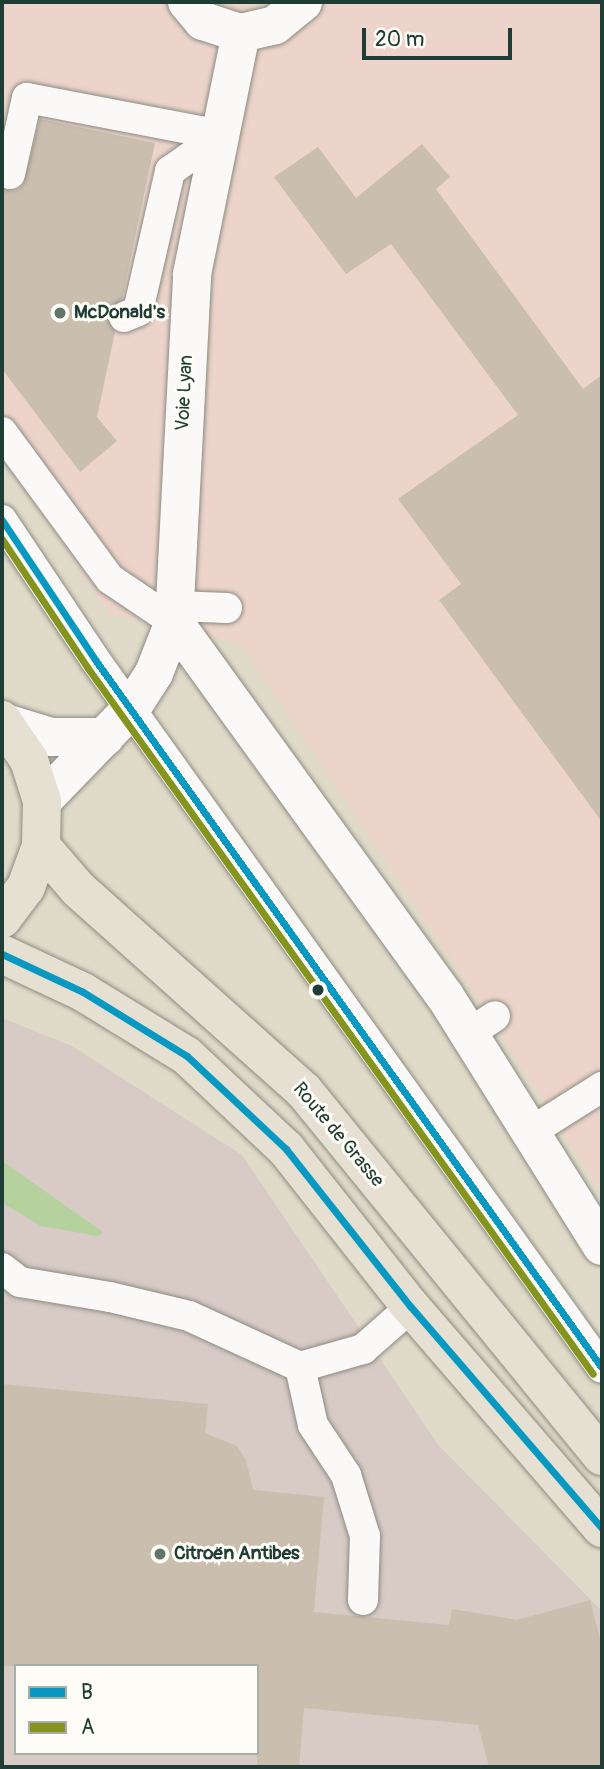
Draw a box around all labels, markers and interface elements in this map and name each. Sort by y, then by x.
scale bar [366,14,516,58]
text: 20 m [375,26,424,53]
place label: McDonald's [74,302,165,324]
marker: McDonald's [52,305,68,321]
street label: Voie Lyan [172,354,198,432]
unlabelled marker [311,983,325,997]
street label: Route de Grasse [288,1078,388,1192]
place label: Citroën Antibes [174,1543,299,1565]
marker: Citroën Antibes [152,1546,168,1562]
legend [14,1664,259,1755]
text: B [81,1679,93,1706]
text: A [81,1714,95,1741]

